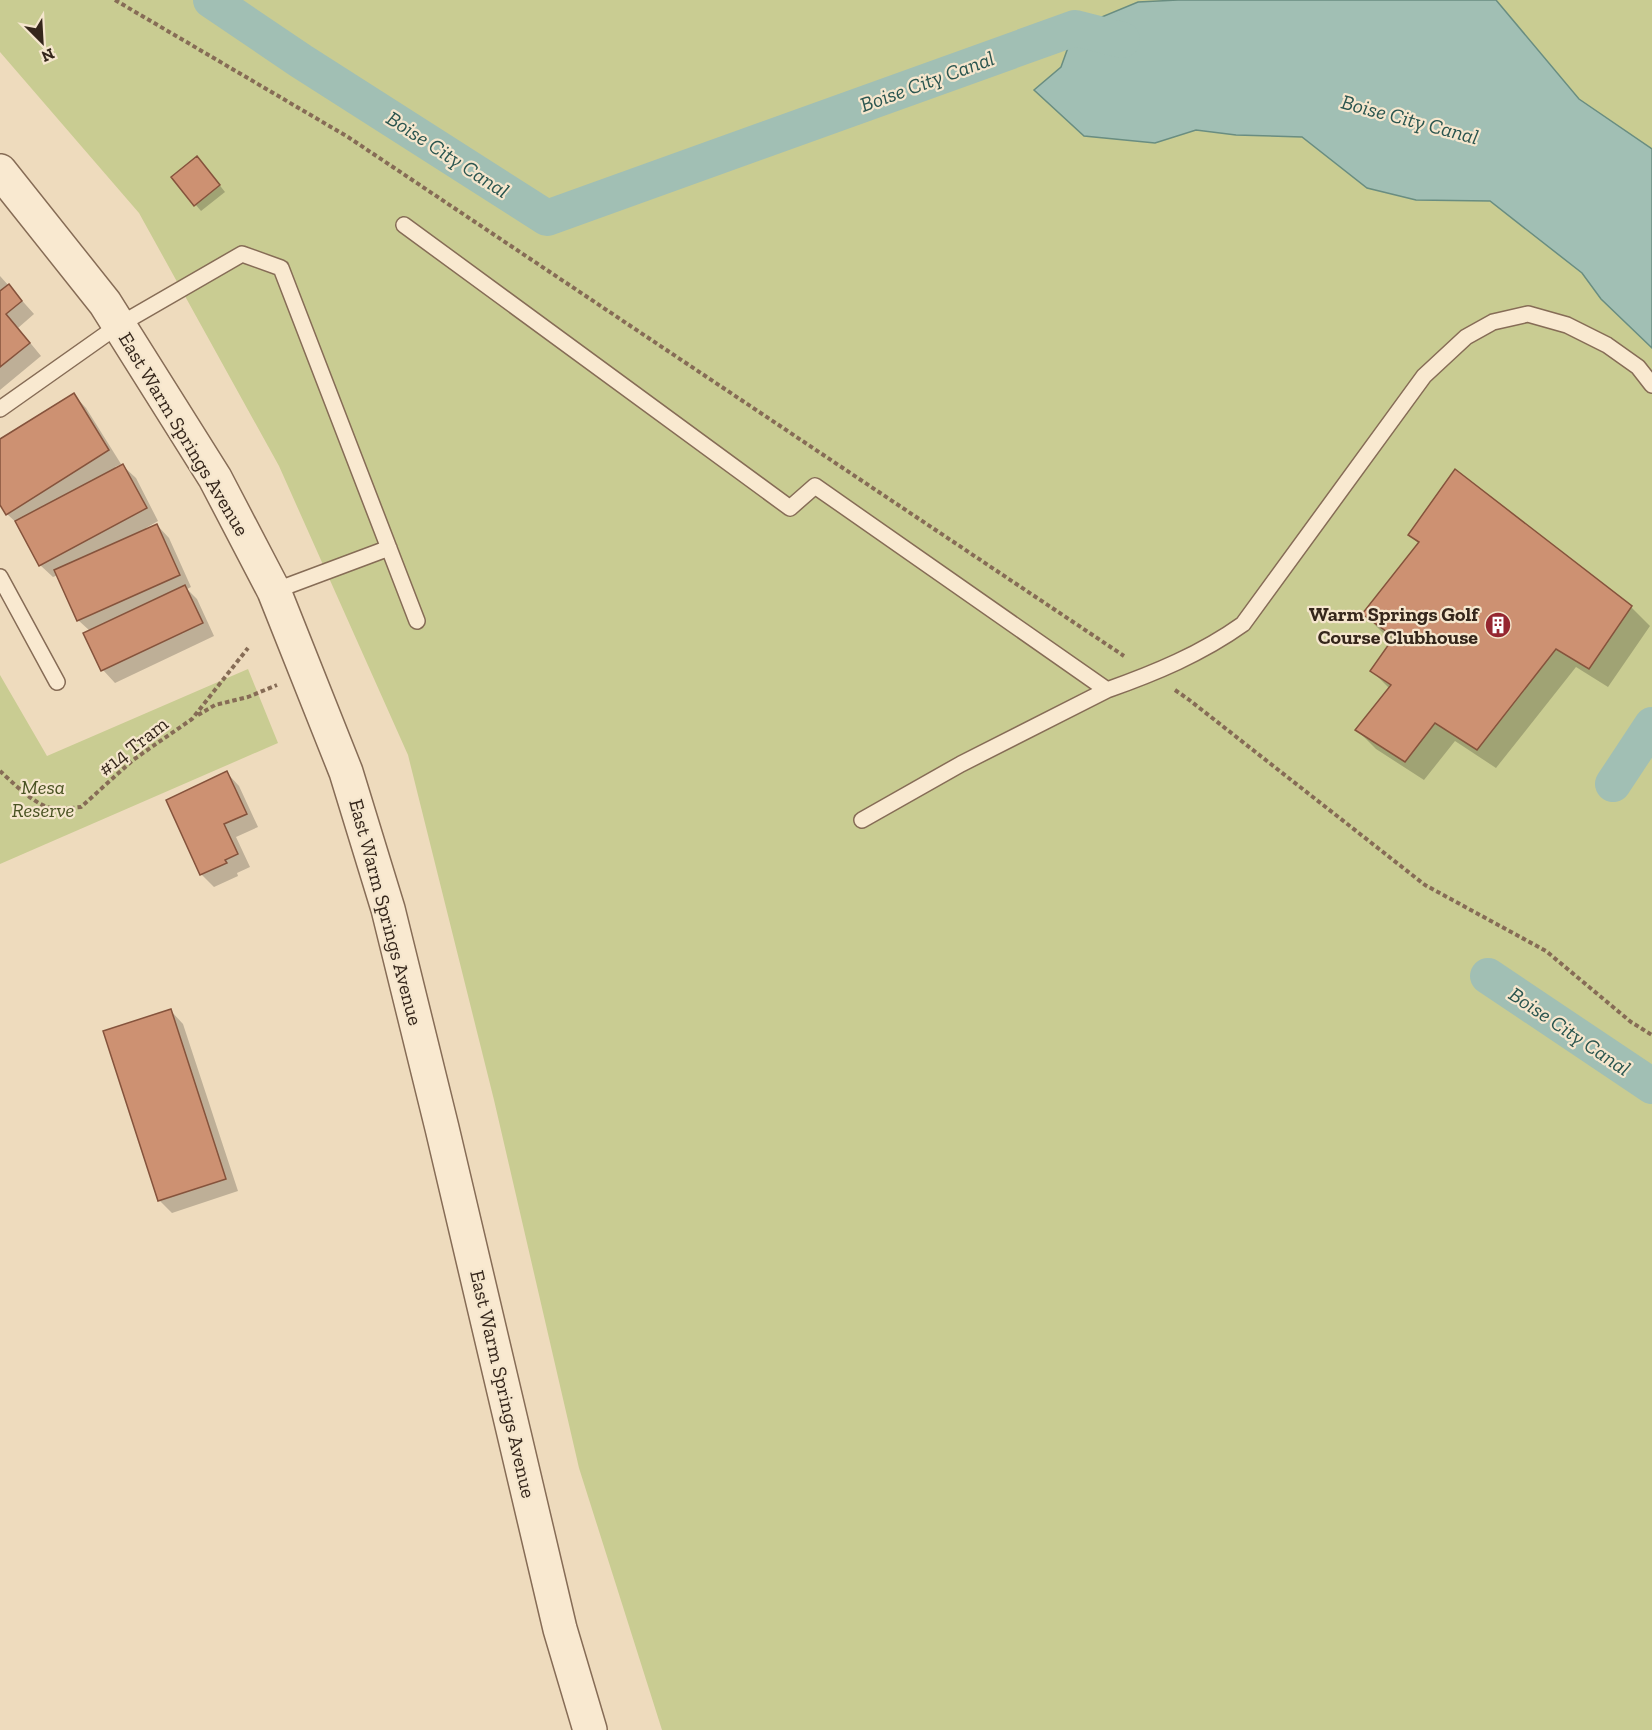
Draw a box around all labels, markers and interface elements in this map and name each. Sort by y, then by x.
north arrow [12,12,72,72]
text: N [38,44,57,66]
water label: Boise City Canal [856,45,998,117]
water label: Boise City Canal [1339,89,1481,149]
water label: Boise City Canal [382,105,514,203]
street label: East Warm Springs Avenue [114,328,254,540]
place label: Warm Springs Golf Course Clubhouse [1309,602,1480,649]
building icon: Warm Springs Golf Course Clubhouse [1483,610,1513,640]
street label: #14 Tram [93,711,173,781]
park label: Mesa Reserve [12,775,74,822]
street label: East Warm Springs Avenue [344,796,428,1028]
water label: Boise City Canal [1505,981,1635,1081]
street label: East Warm Springs Avenue [465,1268,541,1500]

